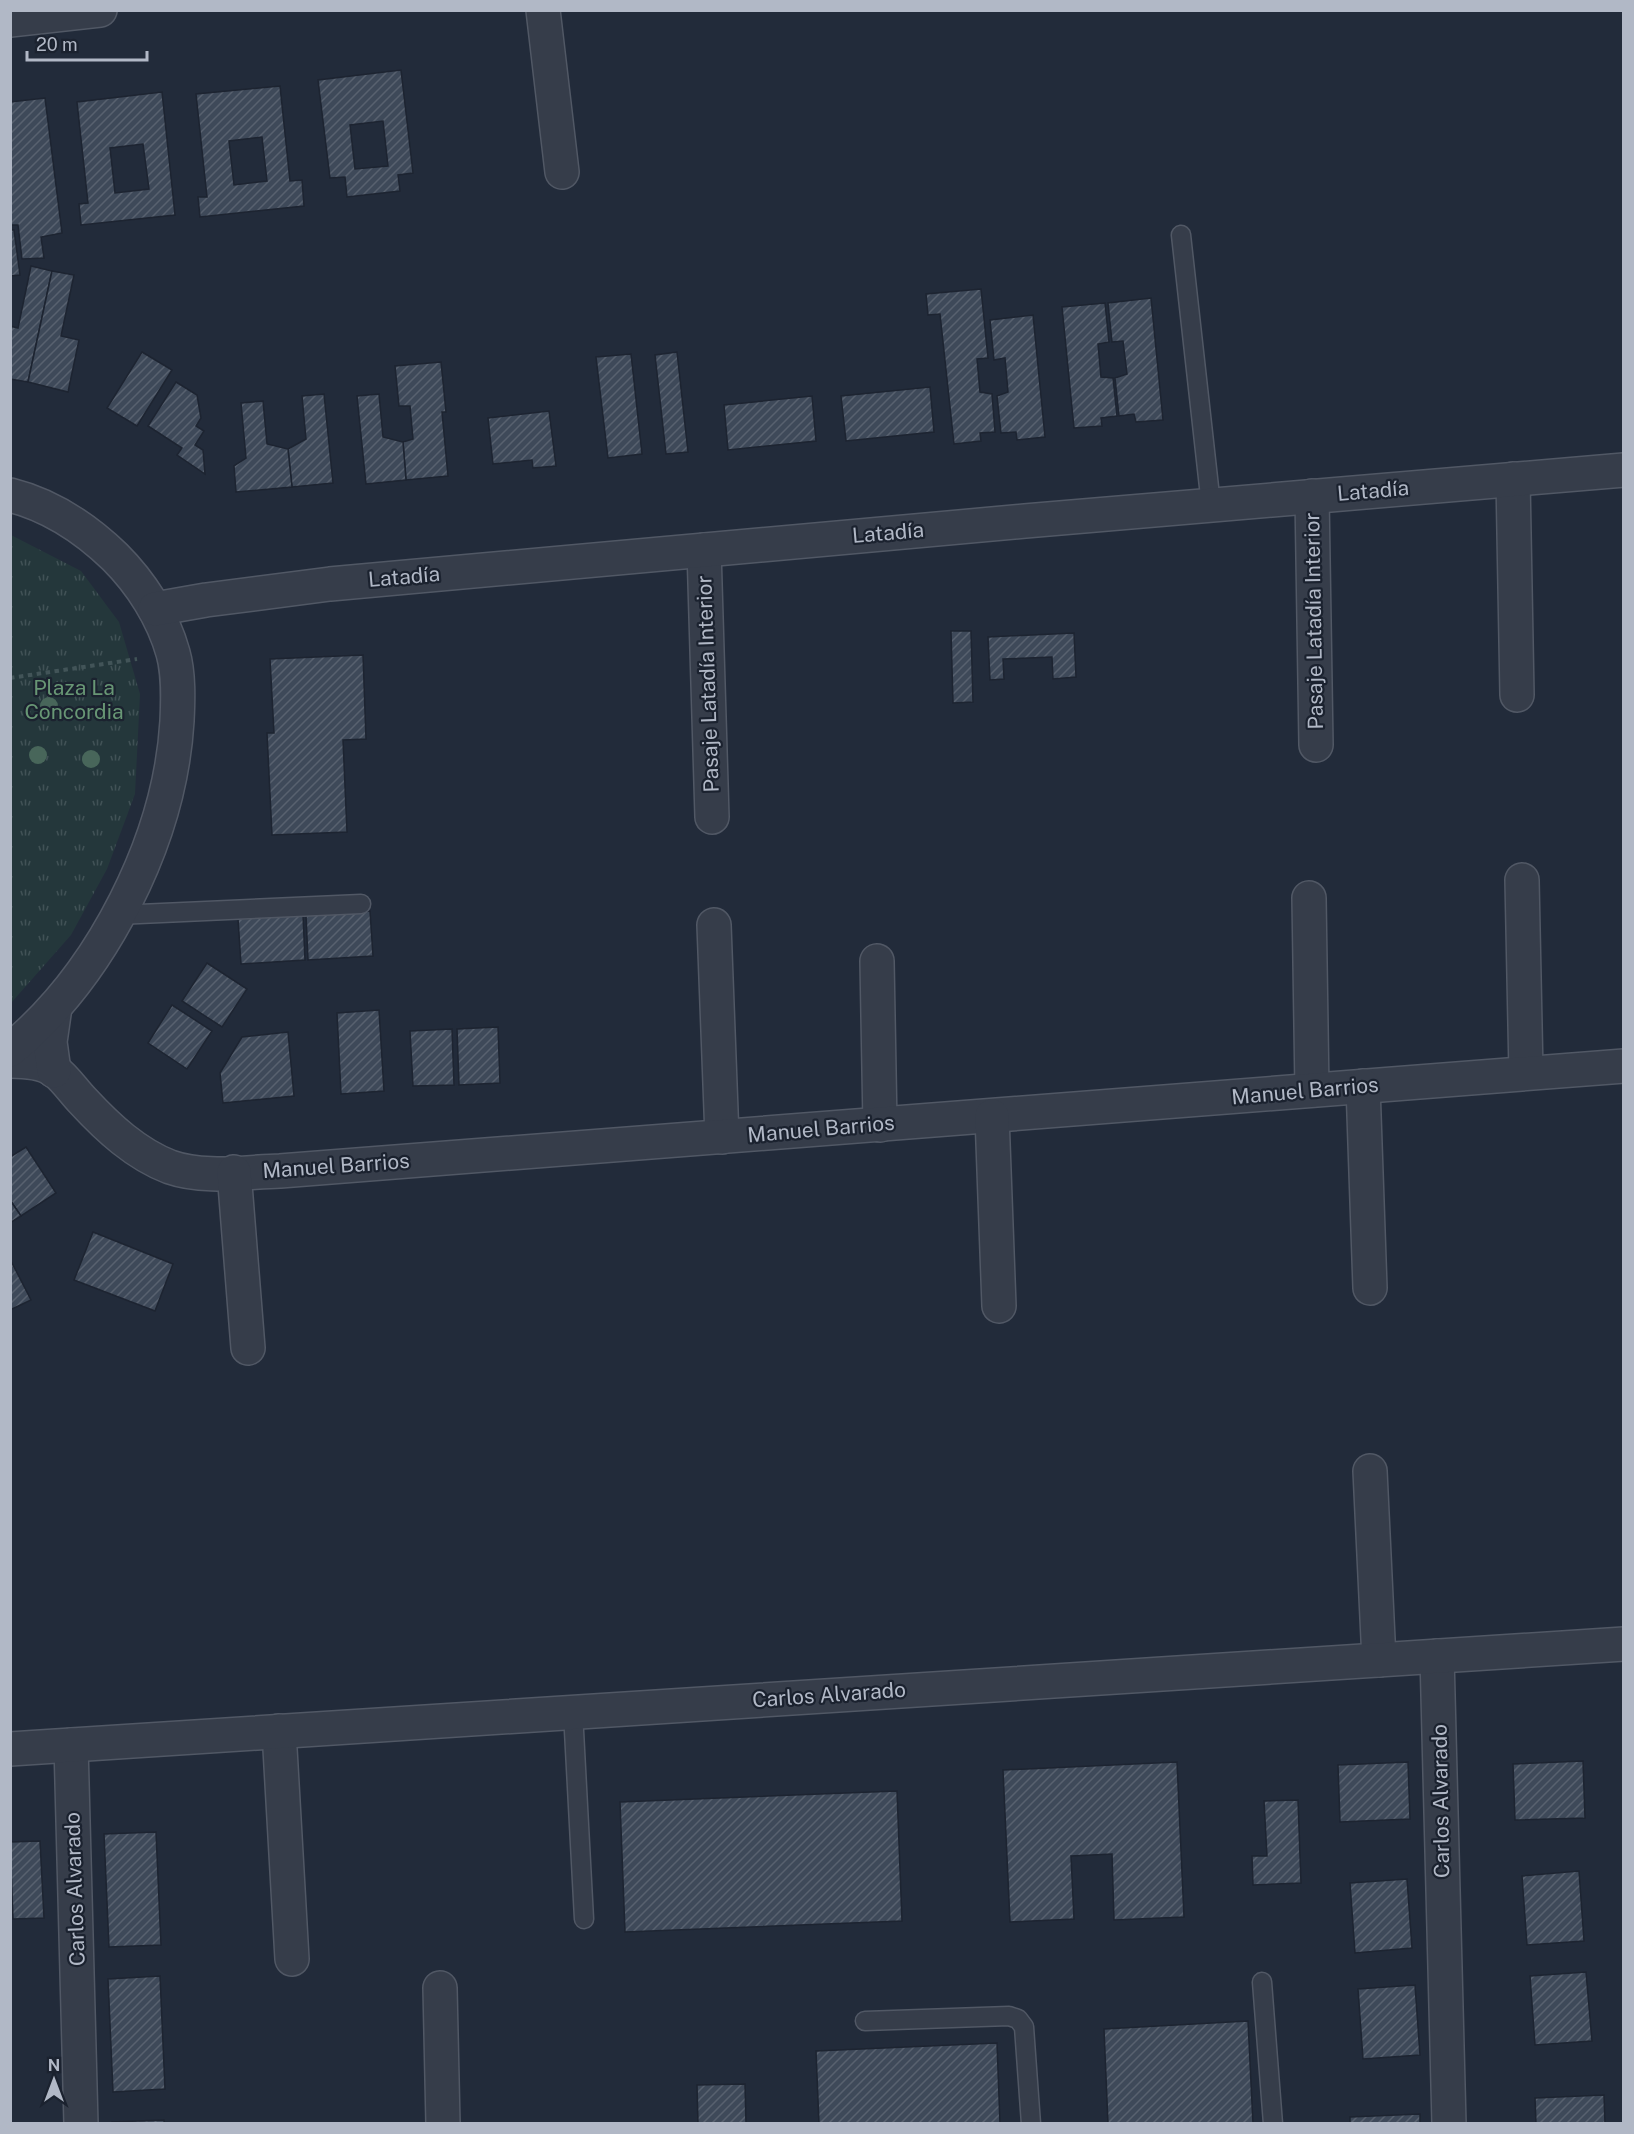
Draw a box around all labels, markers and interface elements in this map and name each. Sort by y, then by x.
scale bar [27,24,147,62]
text: 20 m [36,34,78,55]
street label: Latadía [1336,475,1410,506]
street label: Pasaje Latadía Interior [1299,512,1328,730]
street label: Latadía [851,517,925,548]
street label: Latadía [367,561,441,592]
street label: Pasaje Latadía Interior [691,575,724,793]
park label: Plaza La Concordia [24,675,124,724]
street label: Manuel Barrios [1230,1072,1380,1109]
street label: Manuel Barrios [746,1110,896,1147]
street label: Manuel Barrios [261,1148,410,1183]
street label: Carlos Alvarado [751,1677,907,1712]
street label: Carlos Alvarado [1427,1724,1454,1878]
street label: Carlos Alvarado [59,1812,90,1966]
north arrow [24,2050,84,2110]
text: N [48,2056,60,2075]

